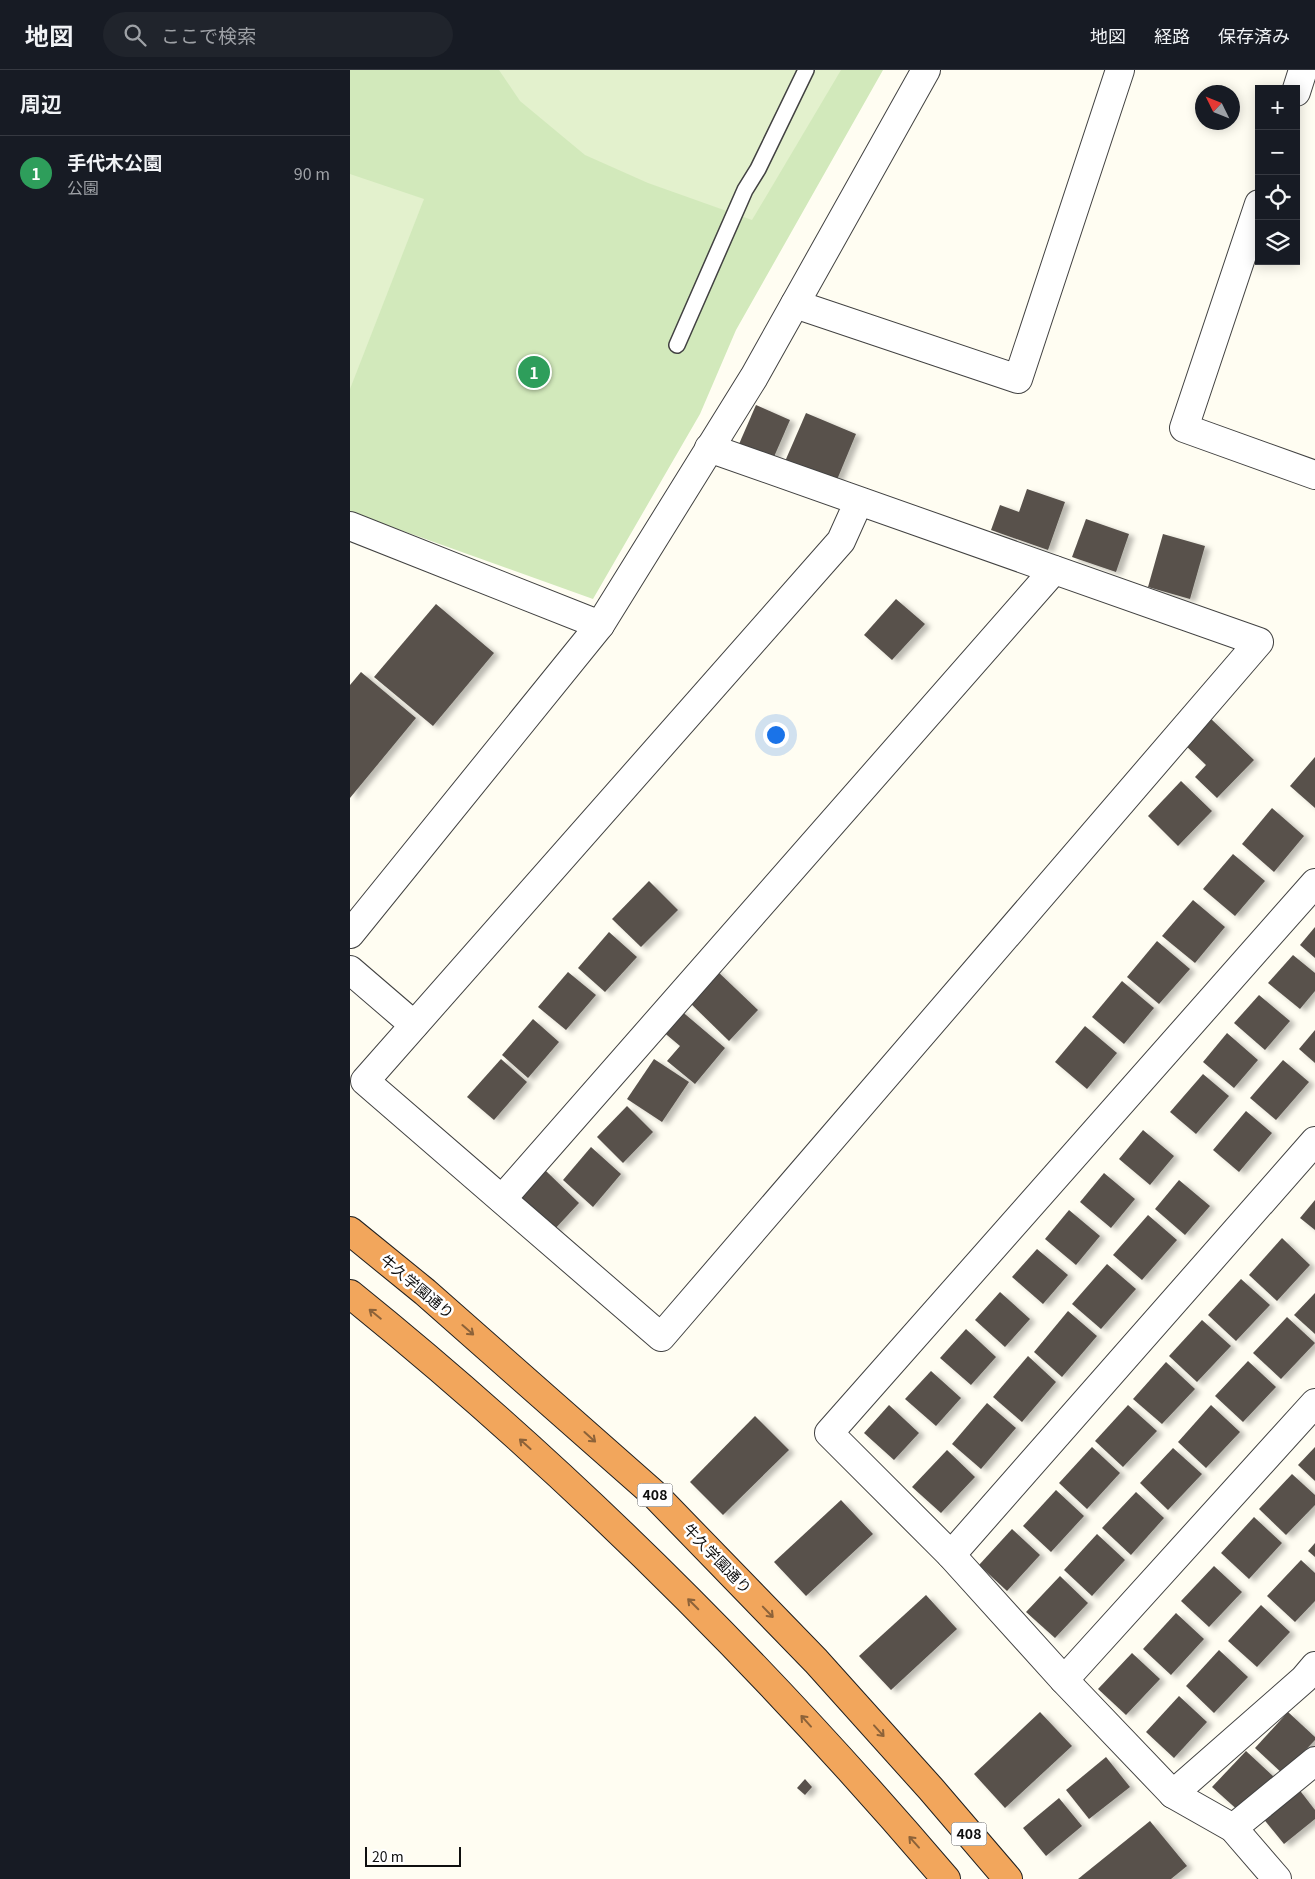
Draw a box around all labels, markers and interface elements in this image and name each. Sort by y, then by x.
search box [103,12,453,57]
text: 地図 [25,17,73,52]
icon: search [121,21,149,49]
text: ここで検索 [161,21,256,48]
text: 地図 [1090,22,1126,48]
text: 経路 [1154,22,1190,48]
text: 保存済み [1218,22,1290,48]
north arrow [1195,85,1240,130]
map controls [1255,85,1300,265]
button: + [1255,85,1300,130]
text: 周辺 [20,88,62,118]
button: − [1255,130,1300,175]
text: 手代木公園 [67,148,162,175]
text: 1 [31,161,41,185]
text: 90 m [294,161,330,185]
text: 公園 [67,175,99,199]
button: locate [1255,175,1300,220]
button: layers [1255,220,1300,265]
pin: 1 [518,353,550,391]
your location [763,722,789,748]
street label: 牛久学園通り [377,1249,459,1323]
one-way arrow [368,1308,381,1319]
one-way arrow [461,1324,474,1335]
one-way arrow [583,1432,596,1443]
one-way arrow [518,1438,531,1450]
road number: 408 [638,1484,672,1506]
street label: 牛久学園通り [679,1518,757,1598]
one-way arrow [687,1598,699,1610]
one-way arrow [762,1606,774,1619]
one-way arrow [800,1715,812,1728]
one-way arrow [873,1725,885,1738]
road number: 408 [952,1822,986,1846]
one-way arrow [908,1836,920,1849]
scale bar [365,1844,461,1867]
text: 20 m [372,1846,404,1866]

